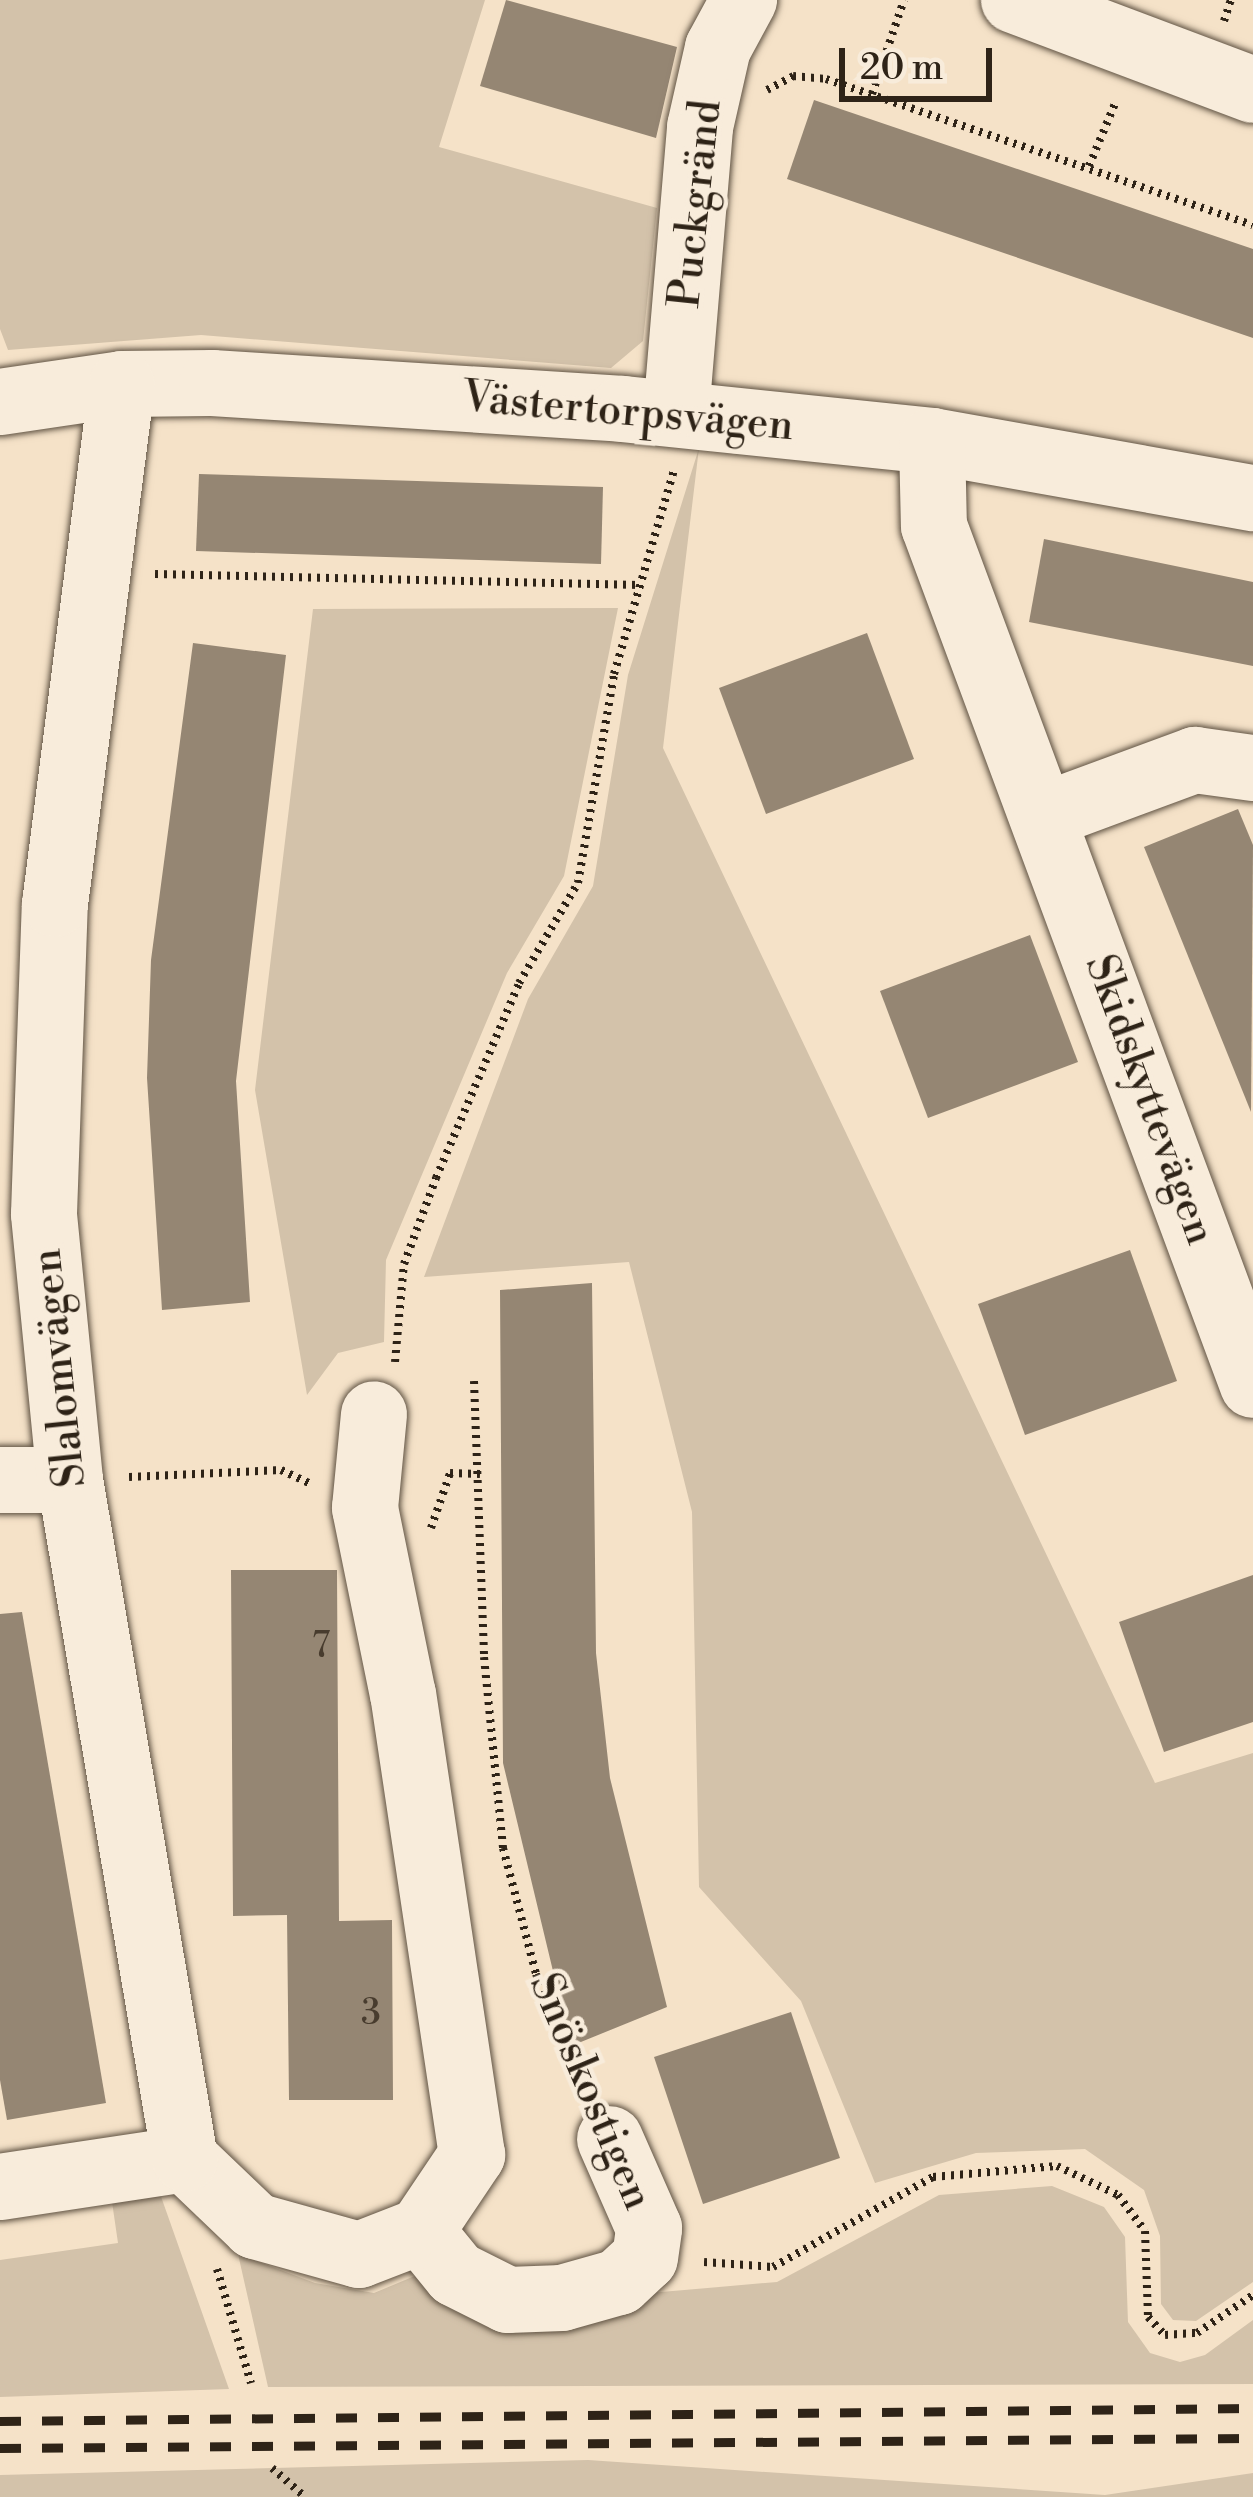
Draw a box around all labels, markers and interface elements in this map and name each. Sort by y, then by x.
scale bar [845,24,998,98]
text: 20 m [860,46,943,91]
street label: Puckgränd [661,98,733,310]
street label: Västertorpsvägen [461,373,795,453]
street label: Skidskyttevägen [1073,949,1225,1251]
street label: Slalomvägen [22,1246,98,1490]
house number: 7 [312,1625,330,1669]
street label: Snöskostigen [518,1967,662,2217]
house number: 3 [361,1992,381,2036]

